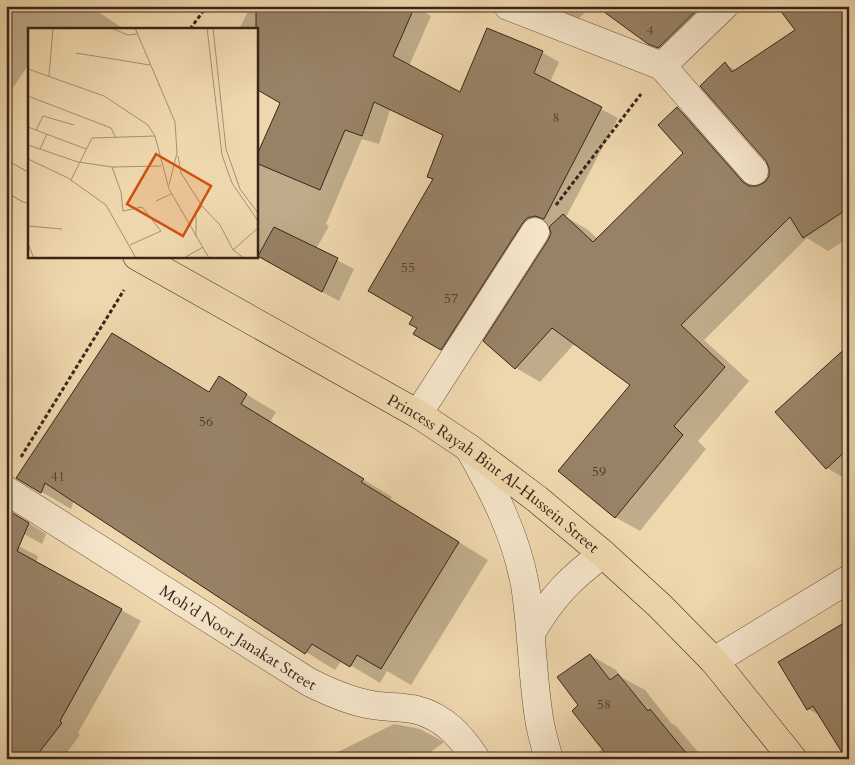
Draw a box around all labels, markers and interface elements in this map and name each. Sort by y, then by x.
house number: 4 [646,21,654,40]
inset map [28,28,258,258]
house number: 8 [552,108,560,127]
house number: 55 [401,258,415,277]
house number: 57 [444,289,458,308]
street label: Princess Rayah Bint Al-Hussein Street [383,389,604,558]
house number: 56 [199,412,213,431]
house number: 59 [592,462,606,481]
house number: 41 [51,467,65,486]
street label: Moh'd Noor Janakat Street [155,580,320,696]
house number: 58 [597,695,611,714]

